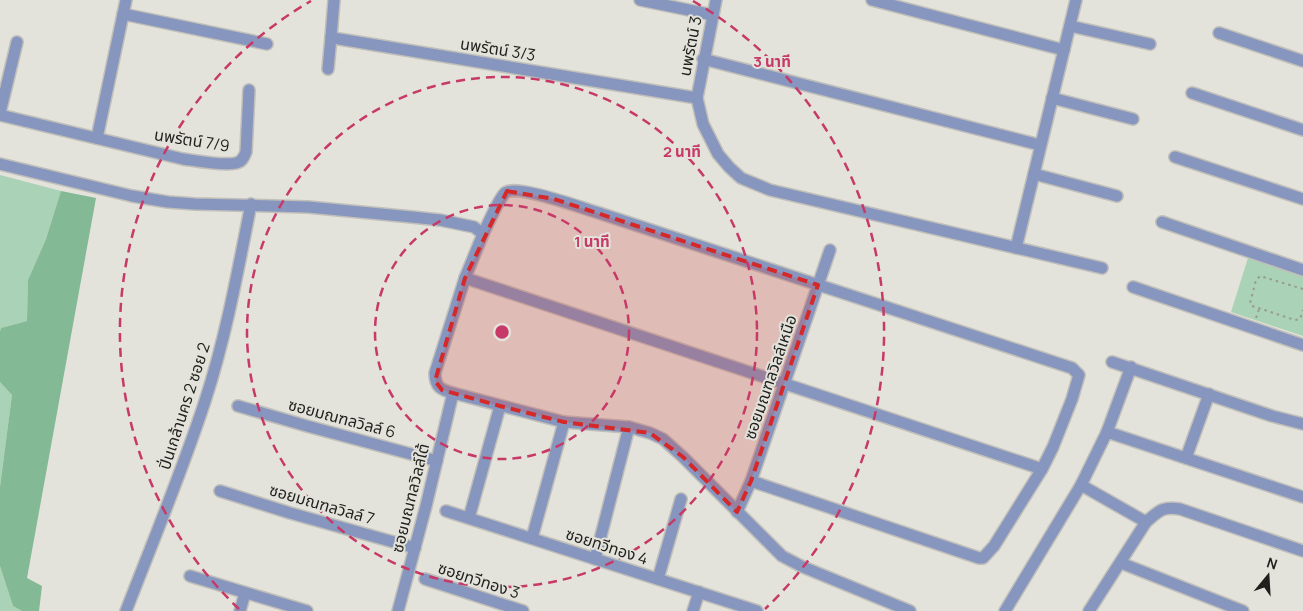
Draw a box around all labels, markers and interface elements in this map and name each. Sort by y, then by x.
street label: นพรัตน์ 3 [673,14,707,78]
street label: นพรัตน์ 3/3 [459,32,537,66]
text: 3 นาที [753,51,791,72]
street label: นพรัตน์ 7/9 [153,123,231,157]
text: 2 นาที [663,141,701,162]
text: 1 นาที [574,231,610,252]
street label: ซอยมณฑลวิลล์เหนือ [738,312,802,442]
centre of rings [493,323,511,341]
street label: ปิ่นเกล้านคร 2 ซอย 2 [153,340,215,473]
street label: ซอยมณฑลวิลล์ 6 [286,393,398,443]
street label: ซอยมณฑลวิลล์ใต้ [386,441,434,555]
street label: ซอยมณฑลวิลล์ 7 [267,478,377,530]
street label: ซอยทวีทอง 4 [563,522,651,570]
north arrow [1243,551,1293,601]
text: N [1264,553,1280,574]
street label: ซอยทวีทอง 3 [435,556,523,604]

